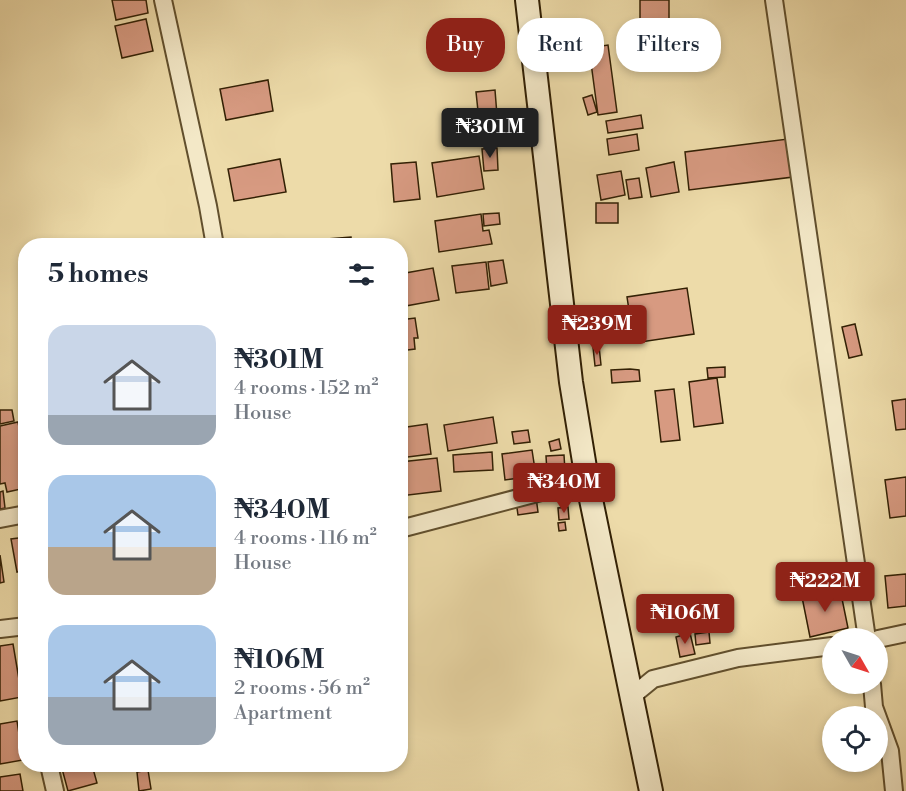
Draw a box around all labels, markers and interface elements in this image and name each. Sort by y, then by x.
chip: Buy [426,18,505,72]
chip: Rent [517,18,604,72]
chip: Filters [616,18,721,72]
pin: ₦301M [448,108,532,159]
text: ₦301M [456,115,524,140]
text: 5 homes [48,258,148,290]
icon: filters [345,258,378,291]
pin: ₦239M [555,305,639,356]
text: ₦239M [562,312,632,337]
text: ₦301M [234,344,324,376]
icon: home [96,349,168,421]
text: 4 rooms · 152 m² [234,376,378,401]
text: House [234,401,292,426]
pin: ₦340M [522,463,606,514]
text: ₦340M [527,470,601,495]
text: ₦340M [234,494,330,526]
icon: home [96,499,168,571]
text: 4 rooms · 116 m² [234,526,377,551]
text: House [234,551,292,576]
pin: ₦222M [783,562,867,613]
text: ₦222M [790,569,860,594]
pin: ₦106M [643,594,727,645]
text: ₦106M [650,601,720,626]
north arrow [822,628,888,694]
map controls [822,628,888,772]
text: ₦106M [234,644,324,676]
icon: home [96,649,168,721]
text: 2 rooms · 56 m² [234,676,370,701]
text: Apartment [234,701,332,726]
button: locate [822,706,888,772]

